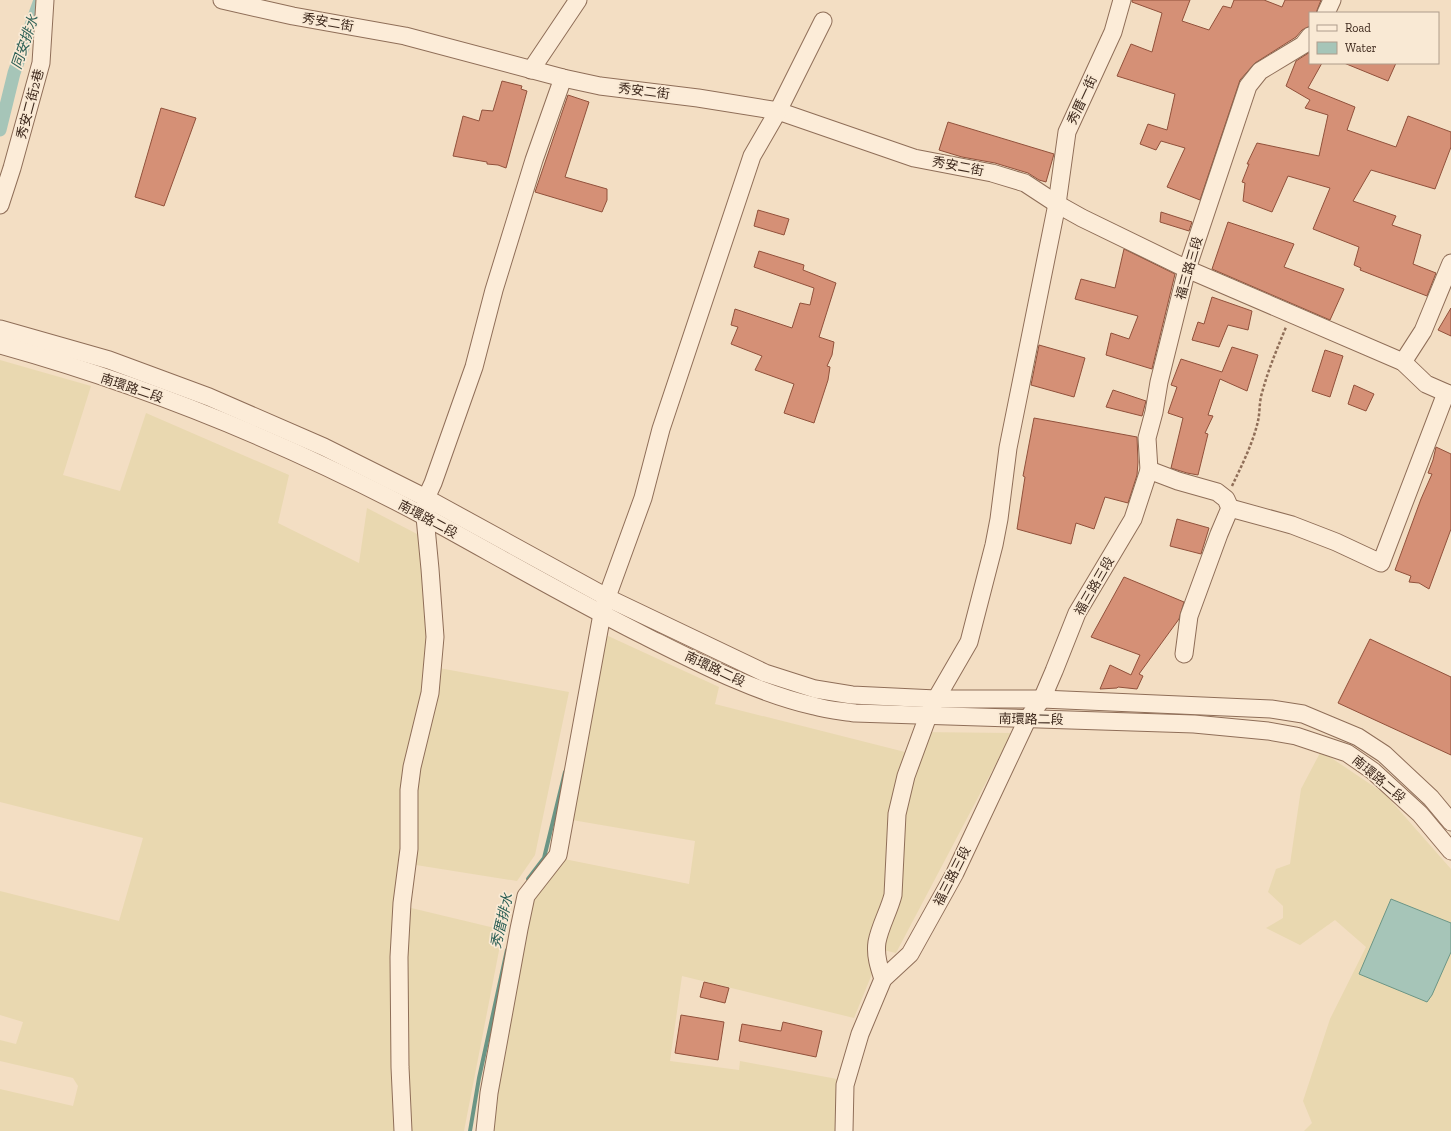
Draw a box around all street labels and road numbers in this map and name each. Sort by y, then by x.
street label: 秀安二街 [301,10,355,34]
street label: 秀安二街2巷 [13,67,47,141]
street label: 秀厝一街 [1064,73,1100,127]
street label: 秀安二街 [617,80,671,102]
street label: 秀安二街 [931,154,985,178]
street label: 福三路三段 [1173,235,1205,301]
street label: 南環路二段 [99,370,165,406]
street label: 南環路二段 [396,497,460,541]
street label: 福三路三段 [1071,554,1117,618]
street label: 南環路二段 [682,648,748,690]
street label: 南環路二段 [998,711,1064,727]
street label: 南環路二段 [1349,752,1409,806]
street label: 福三路三段 [931,844,973,908]

